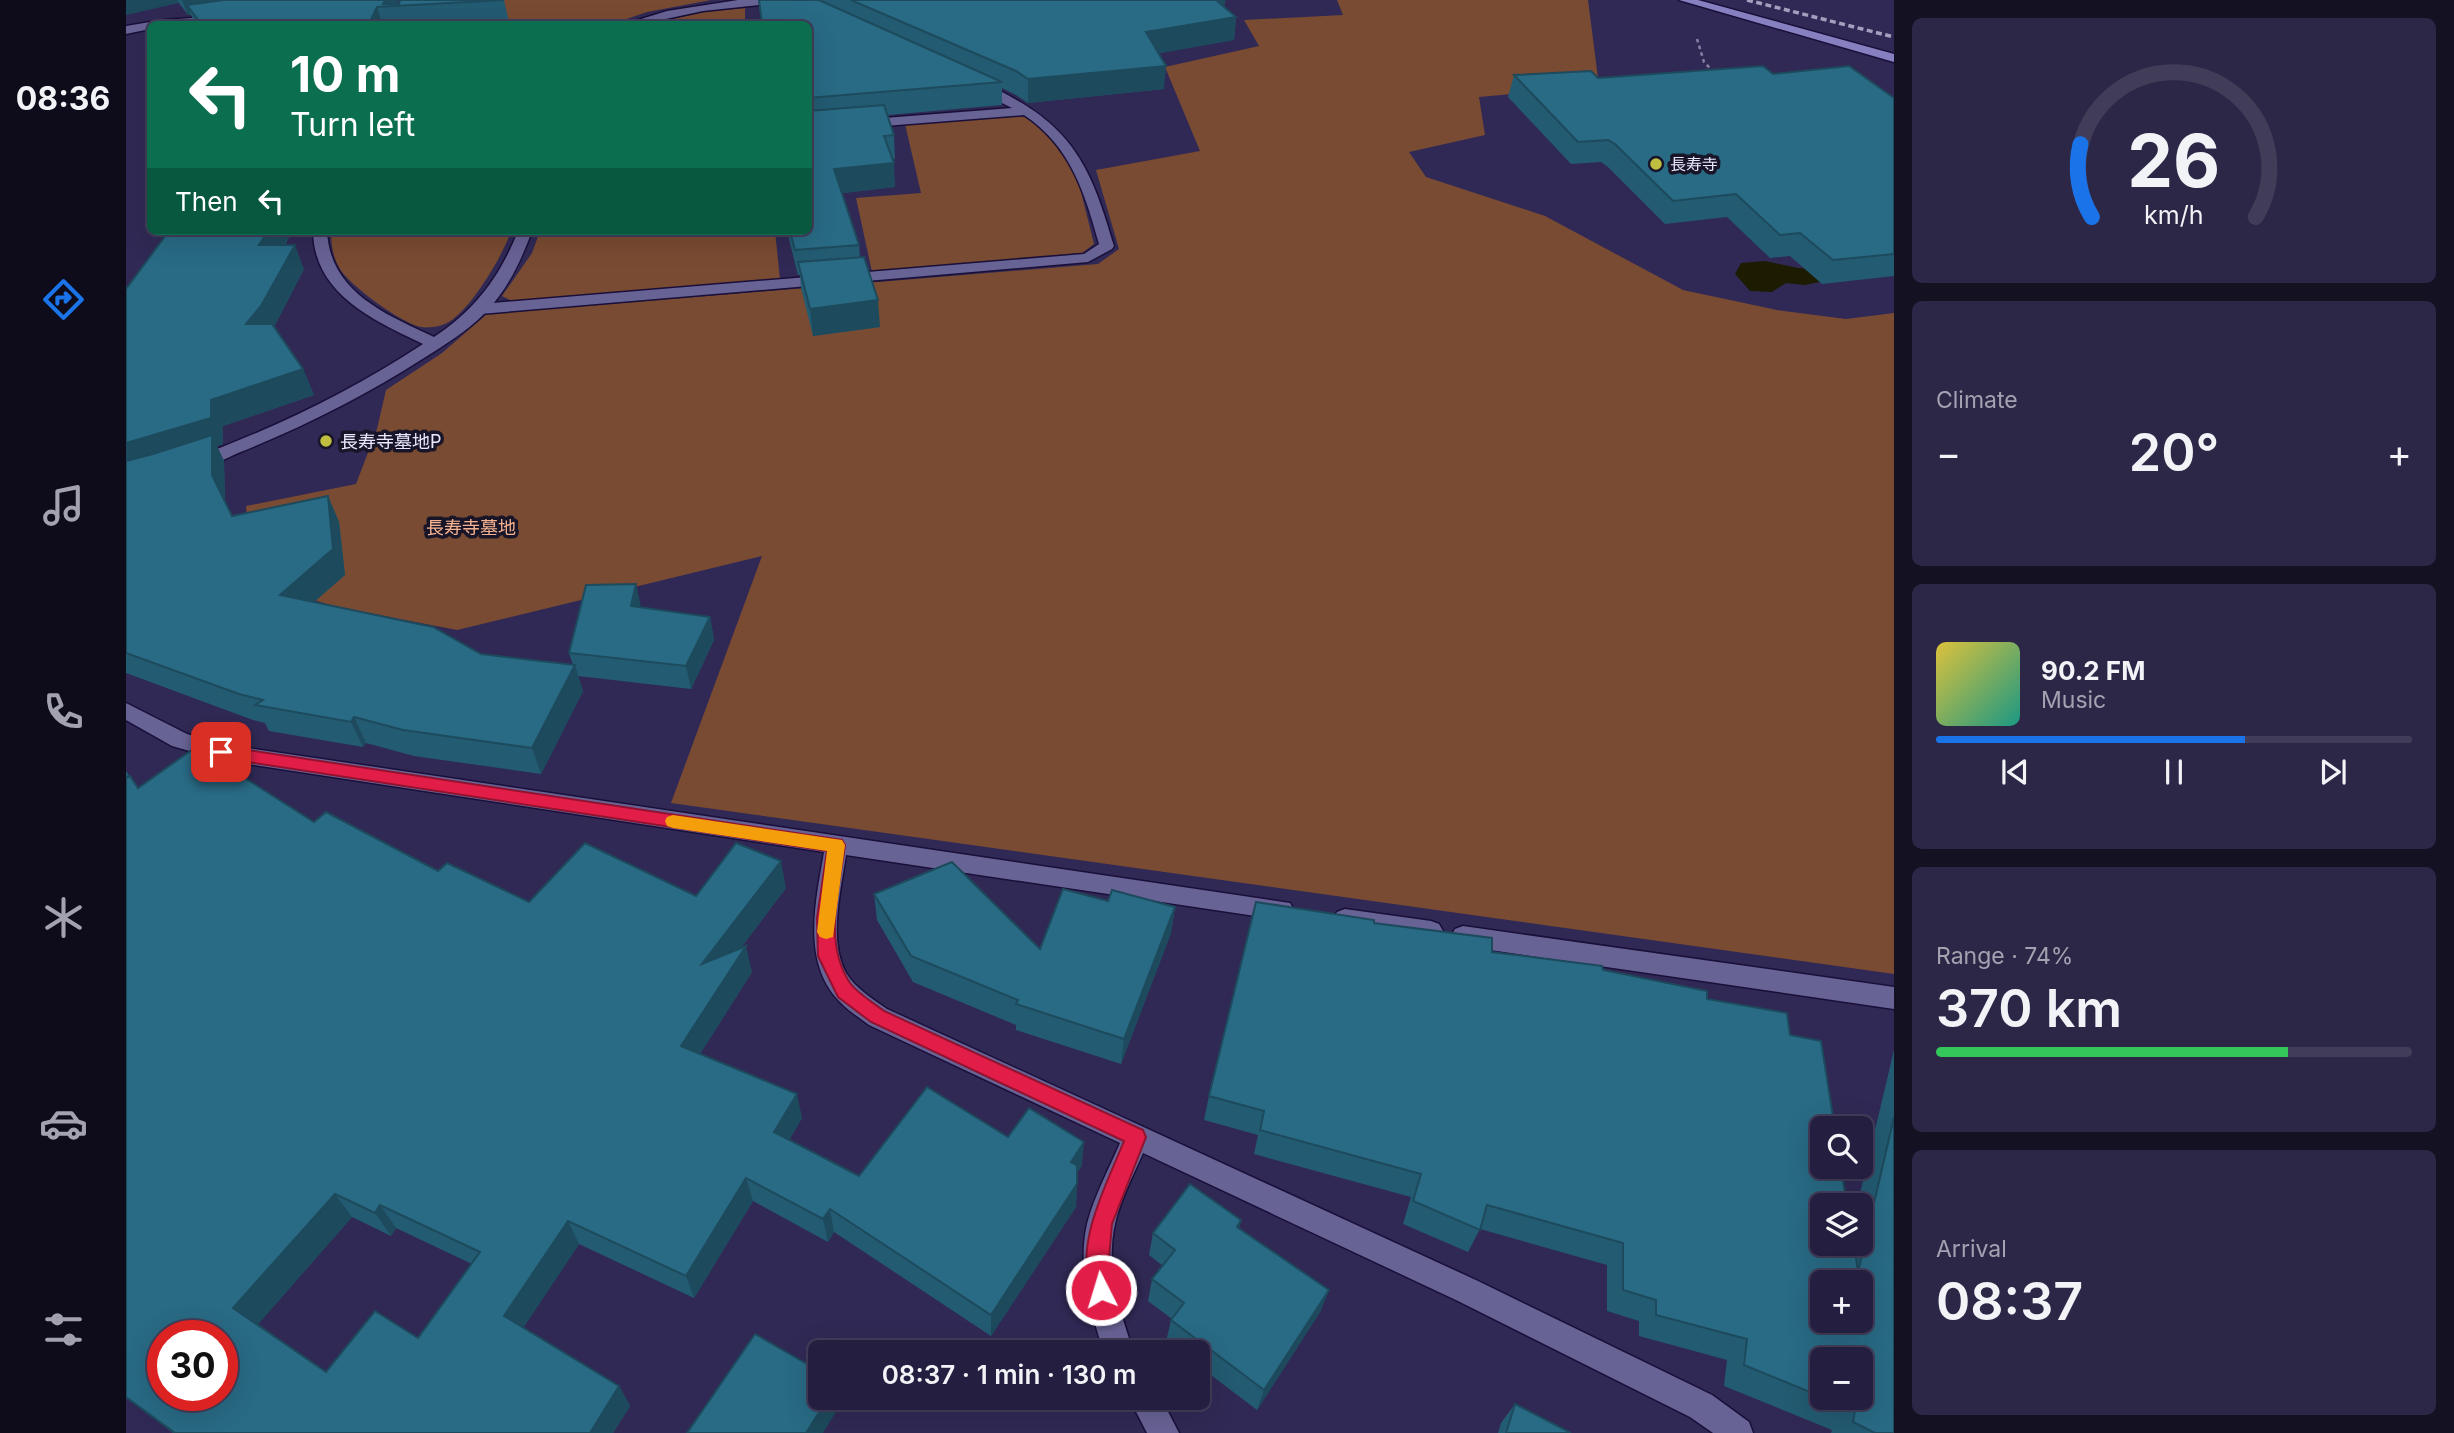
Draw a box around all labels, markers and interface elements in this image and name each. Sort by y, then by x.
text: 10 m [290,45,401,104]
icon: left [175,49,266,140]
text: 08:36 [16,79,110,118]
text: Turn left [290,105,415,144]
text: 26 [2127,116,2221,205]
place label: 長寿寺 [1670,154,1718,174]
marker: 長寿寺 [1648,156,1664,172]
icon: left [252,182,290,220]
text: Then [175,186,238,217]
text: km/h [2144,199,2204,229]
icon: directions [39,275,88,324]
text: Climate [1936,386,2018,414]
text: 20° [2129,421,2219,484]
text: − [1936,430,1961,476]
text: + [2387,430,2412,476]
place label: 長寿寺墓地P [340,431,442,452]
marker: 長寿寺墓地P [318,433,334,449]
icon: music [39,481,88,530]
park label: 長寿寺墓地 [426,517,516,538]
text: 90.2 FM [2041,655,2145,686]
text: Music [2041,686,2106,714]
icon: phone [39,687,88,736]
pin [191,722,251,782]
icon: arrive [202,733,240,771]
icon: previous [1996,753,2034,791]
icon: pause [2155,753,2193,791]
icon: next [2314,753,2352,791]
icon: climate [39,893,88,942]
text: Range · 74% [1936,942,2073,970]
text: 370 km [1936,977,2122,1040]
icon: car [39,1099,88,1148]
map controls [1810,1116,1873,1410]
button: search [1810,1116,1873,1179]
button: layers [1810,1193,1873,1256]
text: Arrival [1936,1235,2007,1263]
position arrow [1064,1253,1138,1327]
button: + [1810,1270,1873,1333]
text: 08:37 [1936,1270,2083,1333]
icon: filters [39,1305,88,1354]
speed limit sign: 30 [147,1320,238,1411]
button: − [1810,1347,1873,1410]
text: 08:37 · 1 min · 130 m [882,1359,1136,1390]

